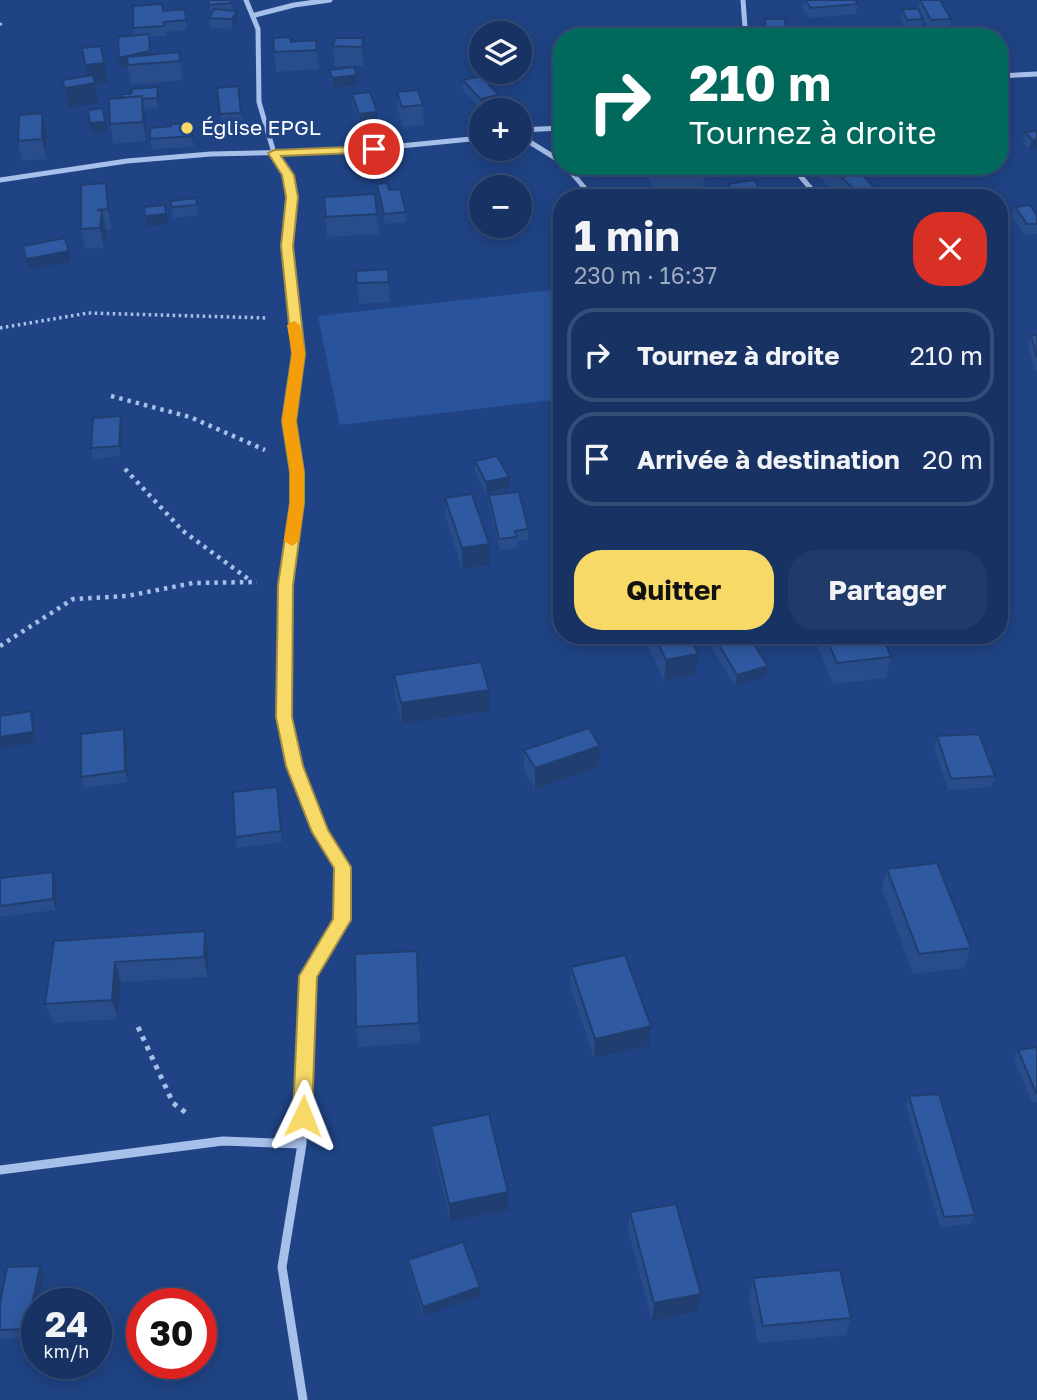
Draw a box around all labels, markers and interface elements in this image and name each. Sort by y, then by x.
map controls [469,21,532,238]
button: layers [469,21,532,84]
text: 210 m [689,53,831,112]
icon: right [574,56,665,147]
button: + [469,98,532,161]
text: Tournez à droite [689,113,937,151]
place label: Église EPGL [201,114,321,140]
pin [344,119,404,179]
marker: Église EPGL [179,120,195,136]
icon: arrive [355,130,393,168]
button: − [469,175,532,238]
text: 1 min [574,210,680,260]
button: close [913,212,987,286]
text: 230 m · 16:37 [574,261,717,289]
icon: right [578,336,616,374]
text: Tournez à droite [637,340,840,371]
text: 210 m [910,340,983,371]
icon: arrive [578,440,616,478]
text: Arrivée à destination [637,444,900,475]
text: 20 m [922,444,983,475]
button: Quitter [574,550,774,630]
button: Partager [788,550,987,630]
position arrow [266,1079,340,1153]
speed limit sign: 30 [126,1288,217,1379]
text: 24 [45,1303,88,1345]
text: km/h [44,1340,89,1362]

